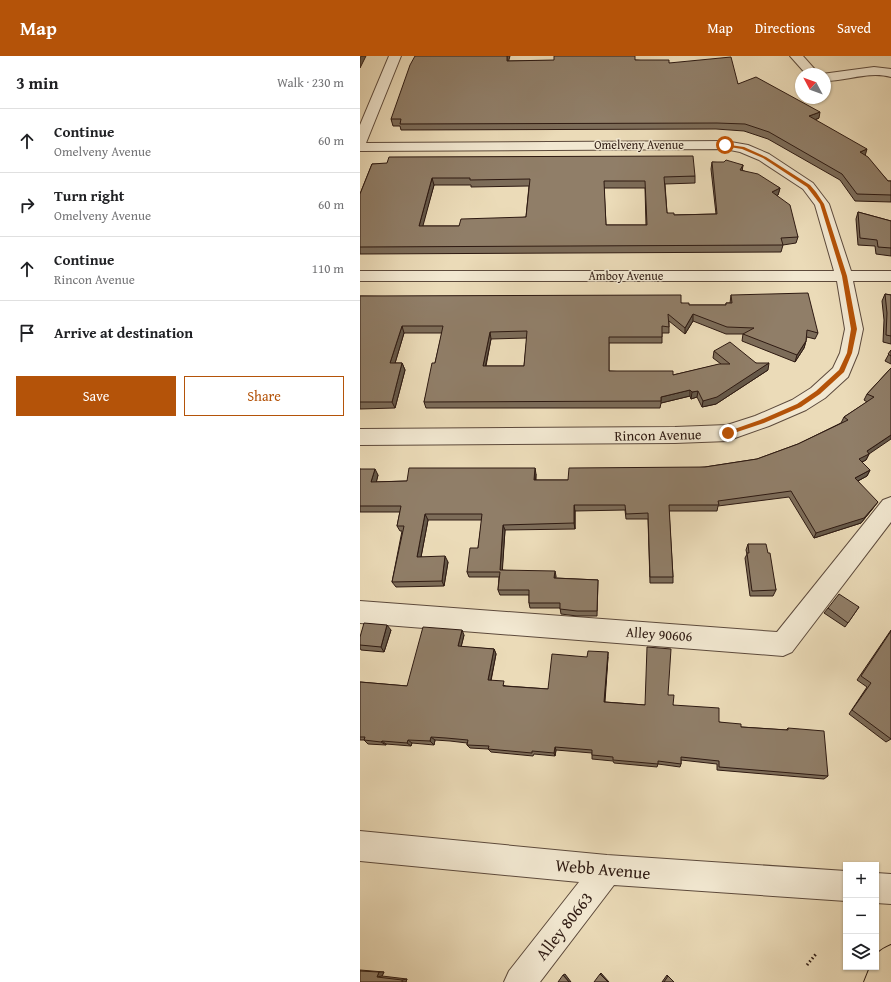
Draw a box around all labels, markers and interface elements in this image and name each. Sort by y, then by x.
text: Map [20,14,57,42]
text: Map [707,18,733,38]
text: Directions [755,18,815,38]
text: Saved [837,18,871,38]
north arrow [795,68,831,104]
text: 3 min [16,70,58,95]
text: Walk · 230 m [277,73,344,92]
text: Continue [54,121,115,142]
icon: ahead [16,130,38,152]
text: 60 m [318,131,344,150]
street label: Omelveny Avenue [594,136,684,153]
route start [716,136,734,154]
text: Omelveny Avenue [54,142,151,161]
text: Turn right [54,185,125,206]
icon: right [16,194,38,216]
text: 60 m [318,195,344,214]
text: Omelveny Avenue [54,206,151,225]
text: Continue [54,249,115,270]
icon: ahead [16,258,38,280]
text: 110 m [312,259,344,278]
street label: Amboy Avenue [589,267,664,284]
text: Rincon Avenue [54,270,135,289]
icon: arrive [16,322,38,344]
text: Arrive at destination [54,322,193,343]
button: Save [16,376,176,416]
button: Share [184,376,344,416]
street label: Rincon Avenue [614,424,702,446]
route end [719,424,737,442]
street label: Alley 90606 [625,622,693,646]
street label: Webb Avenue [554,852,652,885]
map controls [843,862,879,970]
button: + [843,862,879,898]
street label: Alley 80663 [529,886,598,965]
button: − [843,898,879,934]
button: layers [843,934,879,970]

